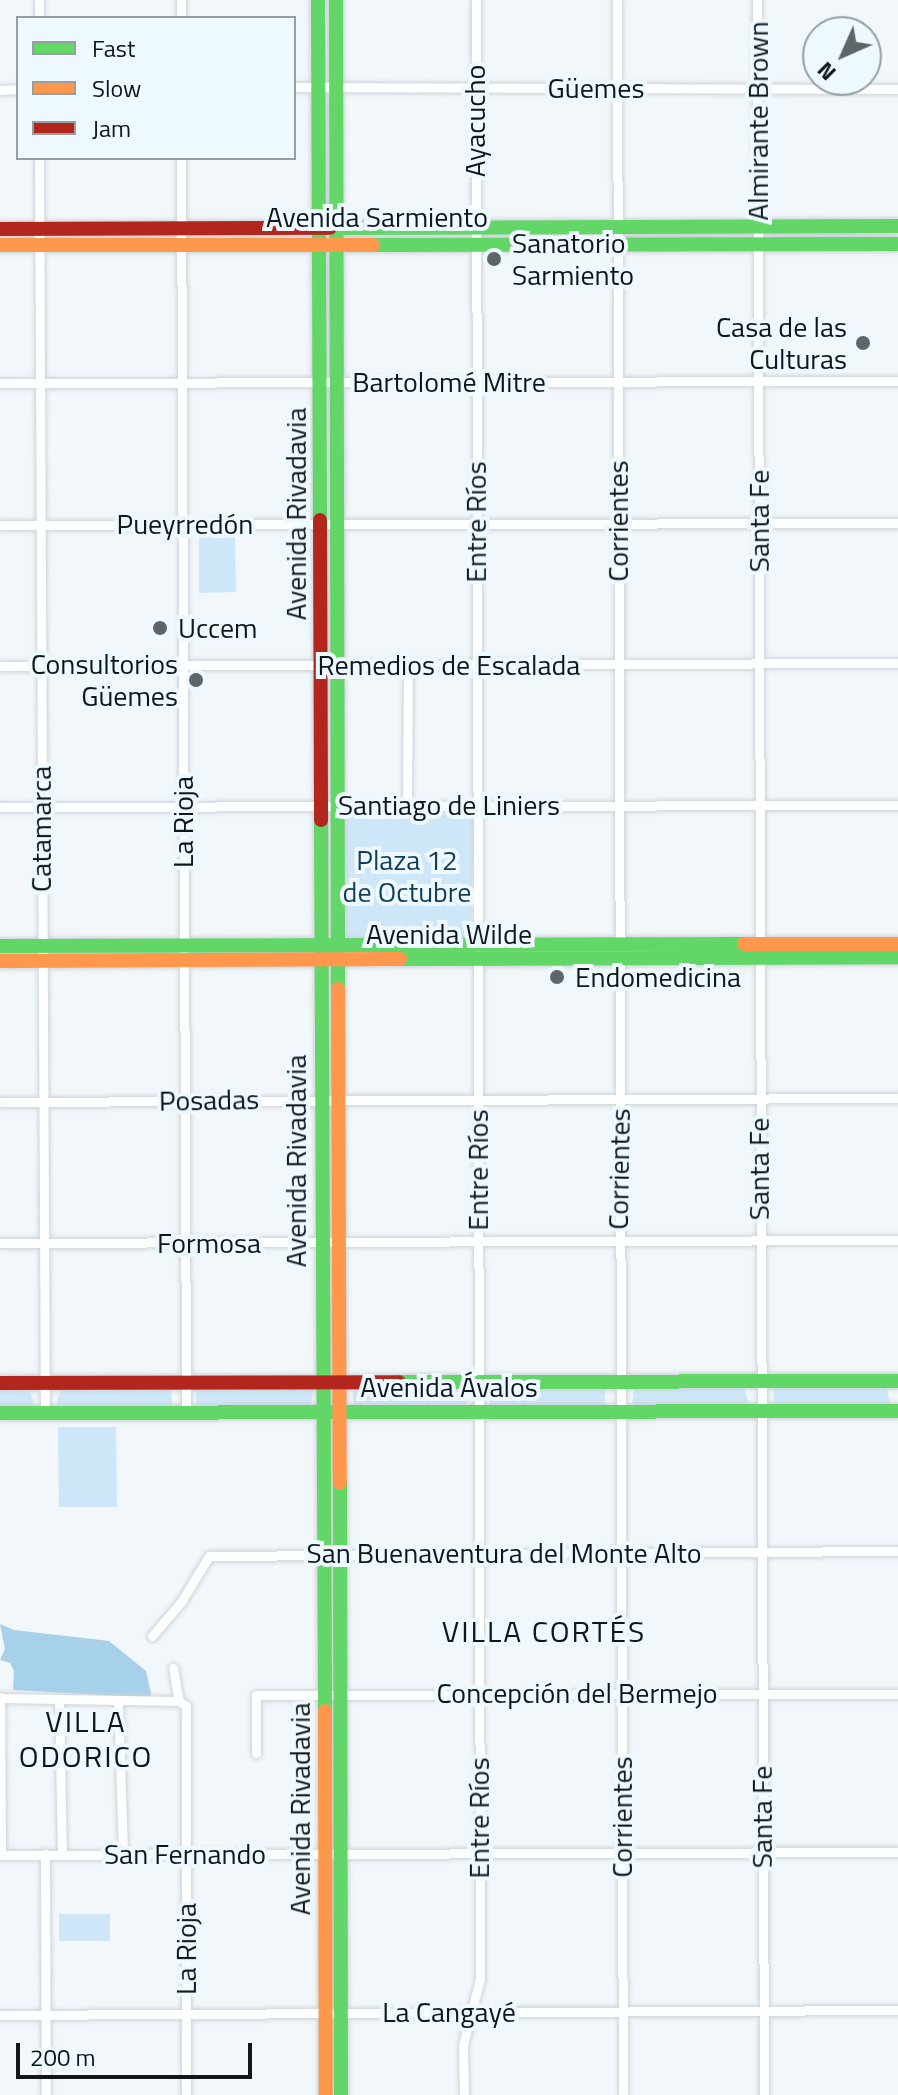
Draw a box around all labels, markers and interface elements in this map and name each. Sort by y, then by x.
legend [16,16,296,160]
north arrow [802,16,882,96]
street label: Almirante Brown [741,21,775,221]
text: Fast [92,30,135,66]
text: N [809,54,844,89]
street label: Ayacucho [458,65,492,177]
text: Slow [92,70,141,106]
street label: Güemes [548,71,644,105]
text: Jam [92,110,131,146]
street label: Avenida Sarmiento [266,200,488,234]
place label: Sanatorio Sarmiento [512,226,634,292]
marker: Sanatorio Sarmiento [483,248,505,270]
place label: Casa de las Culturas [716,310,847,376]
marker: Casa de las Culturas [854,334,872,352]
street label: Bartolomé Mitre [352,365,546,399]
street label: Avenida Rivadavia [279,408,313,620]
street label: Corrientes [601,460,635,582]
street label: Entre Ríos [459,461,493,583]
street label: Santa Fe [742,470,776,572]
street label: Pueyrredón [117,507,253,541]
place label: Uccem [178,611,258,645]
marker: Uccem [149,617,171,639]
place label: Consultorios Güemes [31,647,178,713]
street label: Remedios de Escalada [318,648,580,682]
marker: Consultorios Güemes [185,669,207,691]
street label: Catamarca [24,766,58,892]
street label: La Rioja [166,776,200,868]
street label: Santiago de Liniers [338,788,560,822]
park label: Plaza 12 de Octubre [343,843,471,909]
street label: Avenida Wilde [366,917,532,951]
place label: Endomedicina [575,960,741,994]
marker: Endomedicina [546,966,568,988]
street label: Avenida Rivadavia [279,1055,313,1267]
street label: Posadas [159,1082,259,1118]
street label: Corrientes [601,1108,637,1230]
street label: Entre Ríos [461,1109,495,1231]
street label: Santa Fe [742,1118,776,1220]
street label: Formosa [157,1226,261,1260]
street label: Avenida Ávalos [360,1370,538,1404]
street label: San Buenaventura del Monte Alto [306,1536,702,1570]
district label: VILLA CORTÉS [442,1613,646,1649]
street label: Concepción del Bermejo [436,1676,718,1710]
district label: VILLA ODORICO [19,1703,153,1774]
street label: Avenida Rivadavia [283,1703,317,1915]
street label: Corrientes [605,1756,639,1878]
street label: Entre Ríos [462,1757,496,1879]
street label: Santa Fe [745,1766,779,1868]
street label: San Fernando [104,1837,266,1871]
street label: La Rioja [169,1903,203,1995]
street label: La Cangayé [382,1995,516,2029]
scale bar [20,2027,256,2077]
text: 200 m [30,2039,96,2075]

